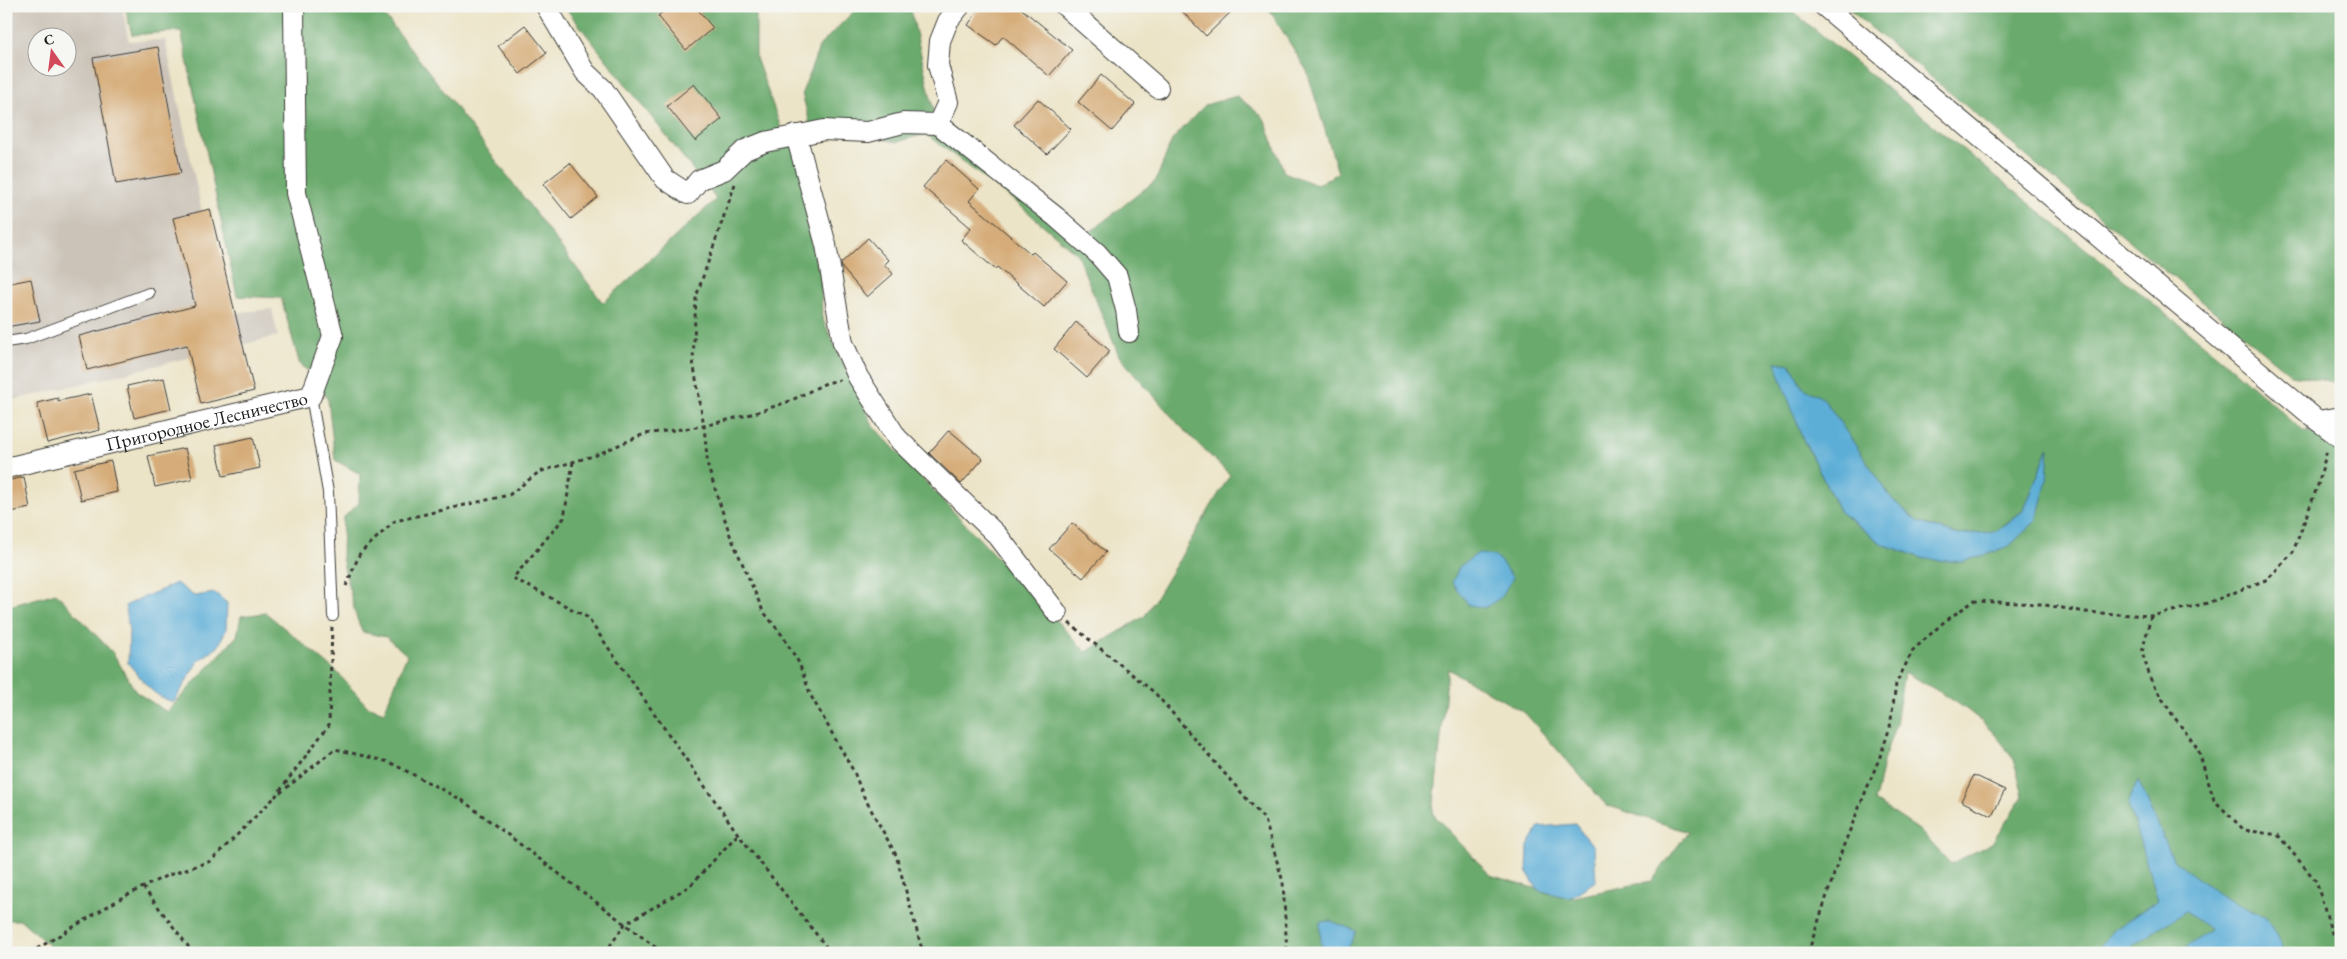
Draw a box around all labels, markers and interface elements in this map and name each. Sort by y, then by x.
north arrow [28,28,78,78]
text: С [42,29,56,49]
street label: Пригородное Лесничество [103,385,310,457]

